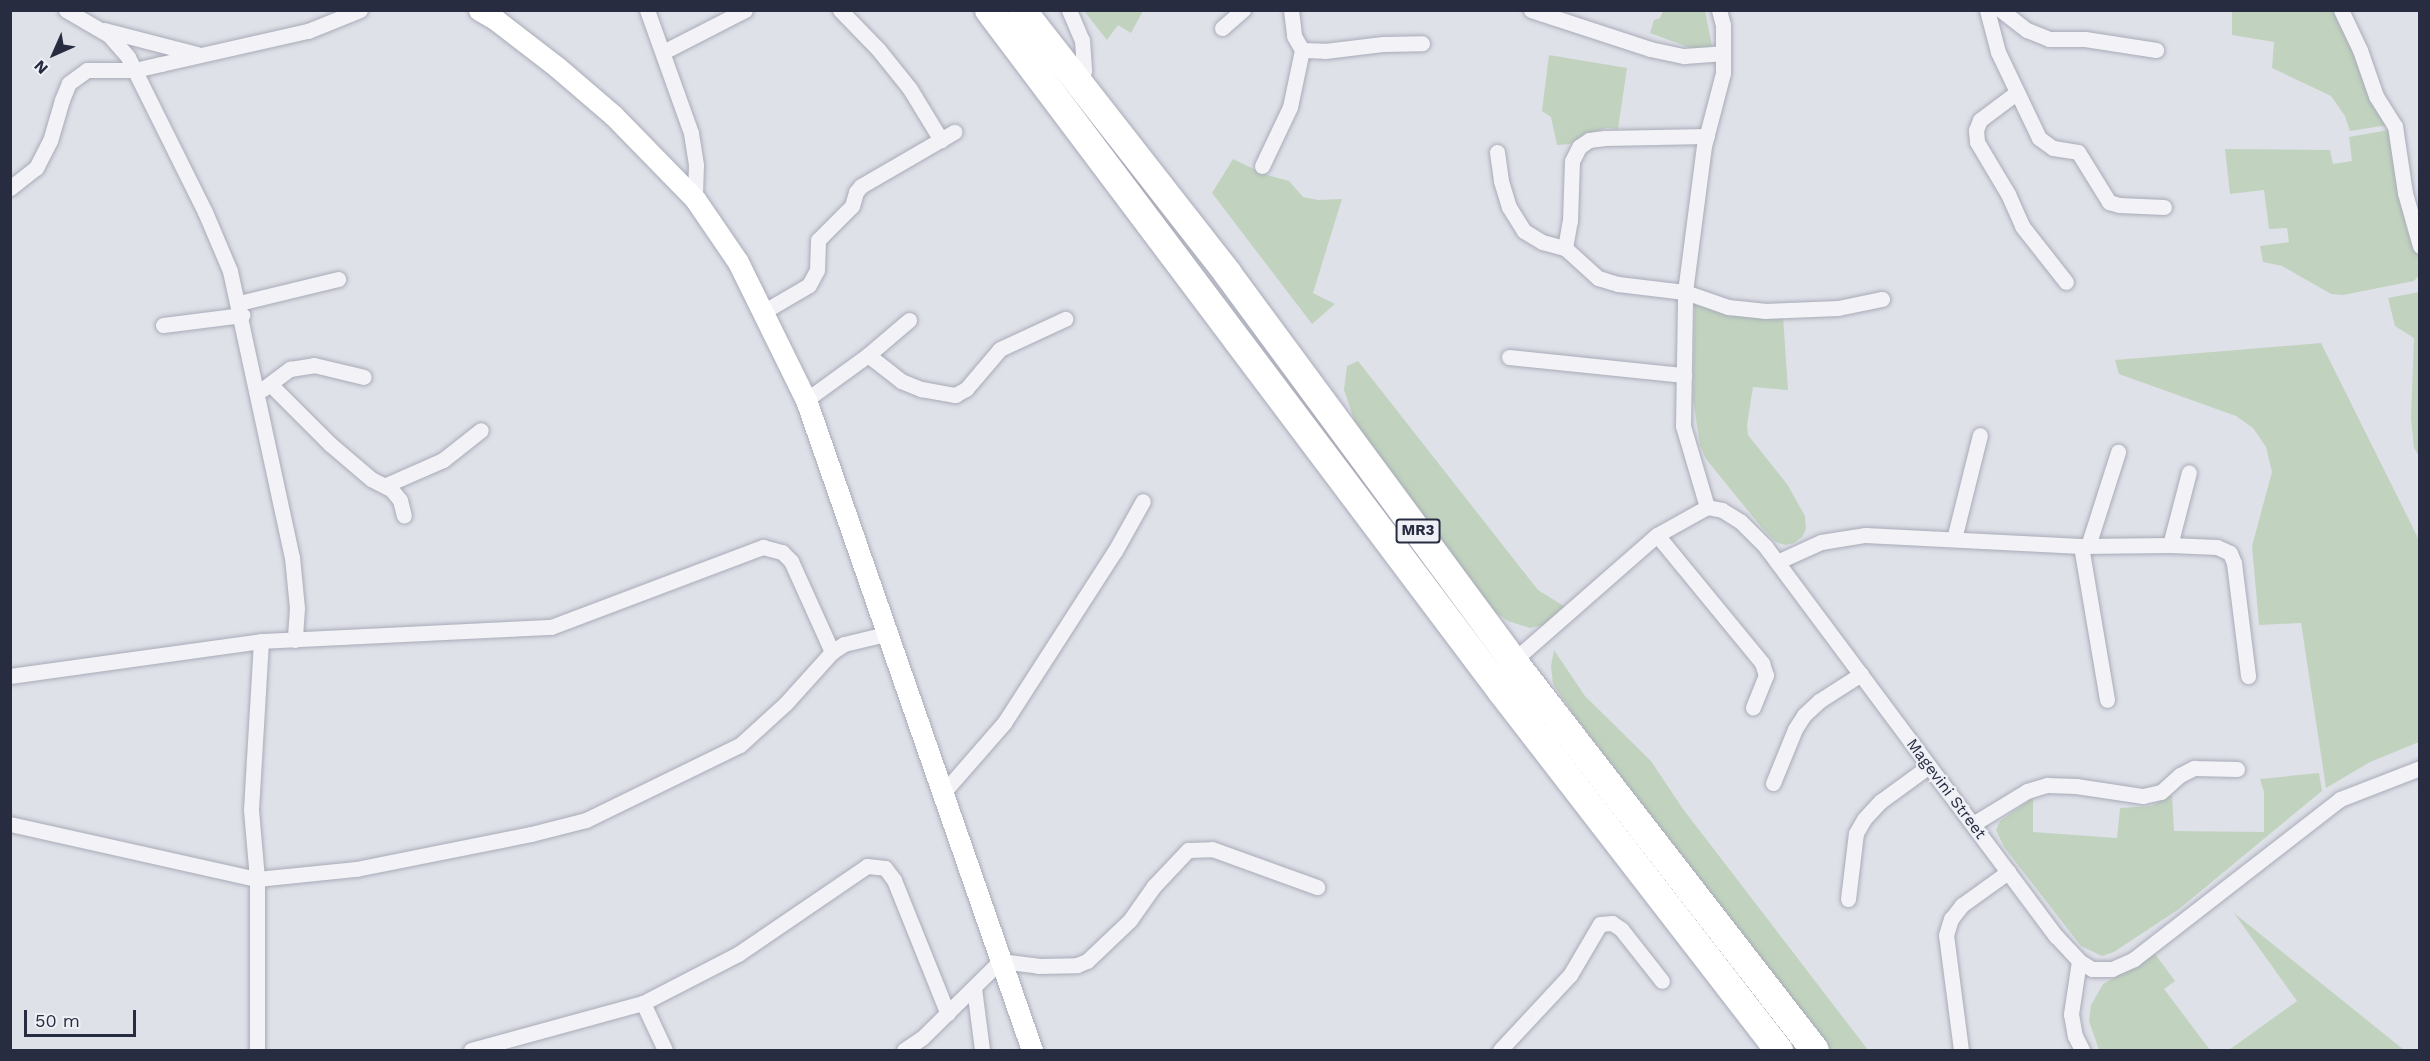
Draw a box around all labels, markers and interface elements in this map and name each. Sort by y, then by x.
north arrow [24,24,84,84]
text: N [30,56,52,78]
road number: MR3 [1396,519,1440,543]
street label: Magevini Street [1902,735,1990,843]
scale bar [27,998,140,1036]
text: 50 m [35,1010,80,1031]

